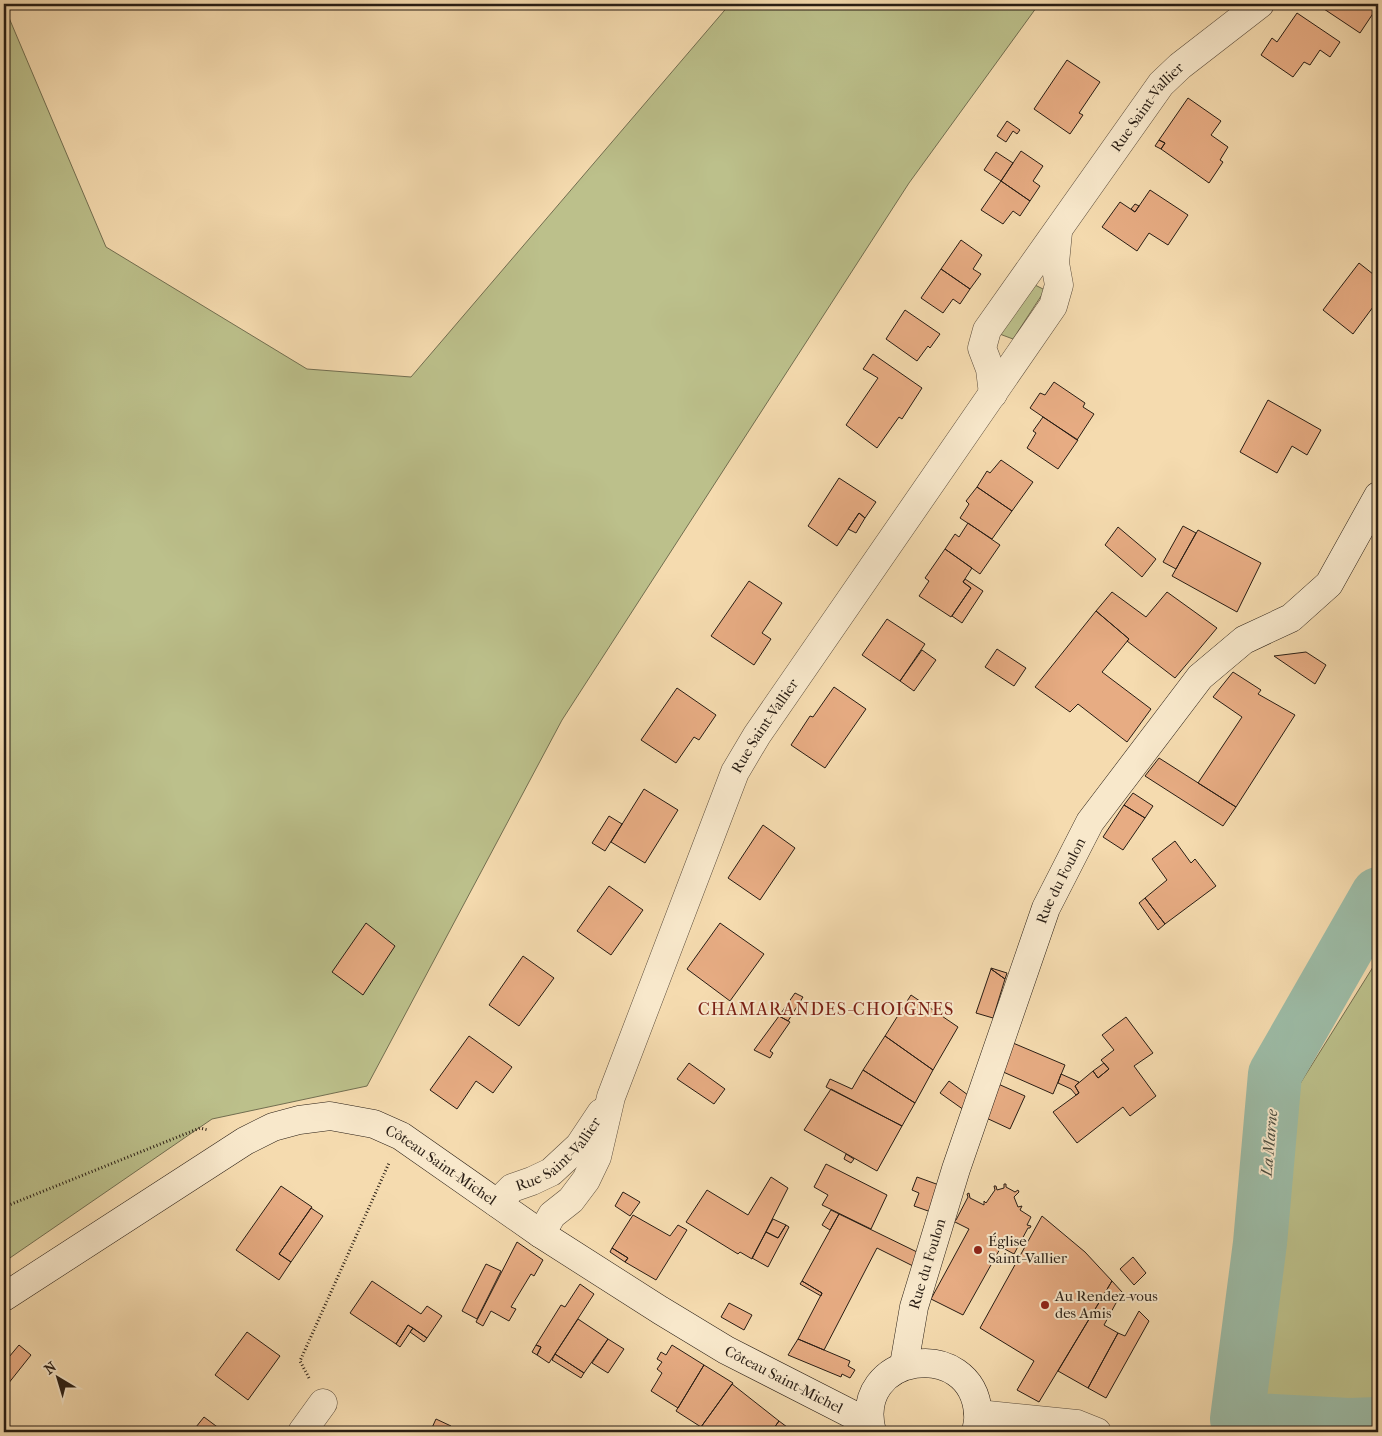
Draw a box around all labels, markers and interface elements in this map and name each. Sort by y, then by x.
street label: Rue Saint-Vallier [1107,58,1188,155]
street label: Rue Saint-Vallier [727,675,802,776]
street label: Rue du Foulon [1032,834,1090,926]
district label: CHAMARANDES-CHOIGNES [698,999,954,1020]
water label: La Marne [1257,1108,1281,1178]
street label: Rue Saint-Vallier [513,1113,605,1195]
street label: Côteau Saint-Michel [383,1121,500,1209]
street label: Rue du Foulon [905,1216,949,1311]
place label: Église Saint-Vallier [988,1232,1068,1267]
marker: Église Saint-Vallier [972,1244,984,1256]
place label: Au Rendez-vous des Amis [1054,1287,1158,1322]
marker: Au Rendez-vous des Amis [1039,1299,1051,1311]
street label: Côteau Saint-Michel [722,1342,846,1417]
north arrow [32,1354,82,1404]
text: N [41,1358,60,1378]

